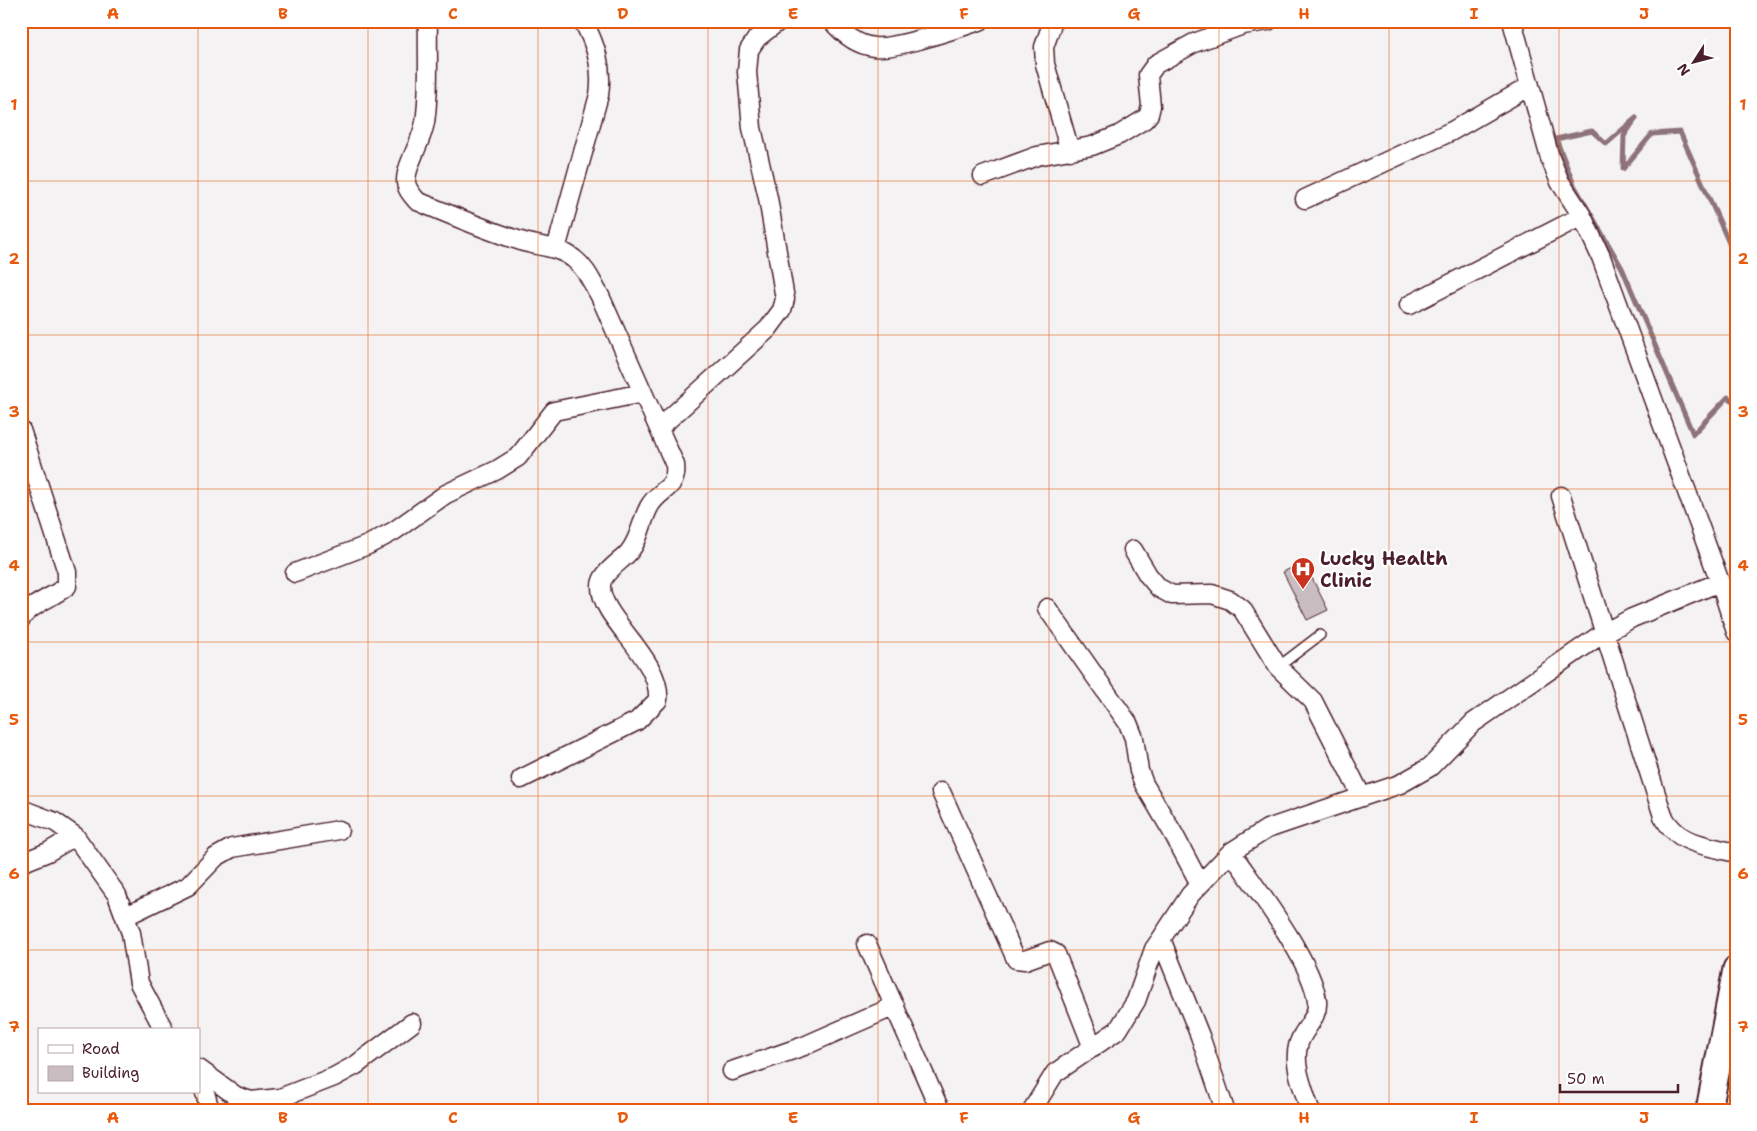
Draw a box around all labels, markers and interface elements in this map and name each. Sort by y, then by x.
text: A [107,3,119,24]
text: B [278,3,288,24]
text: C [448,3,458,24]
text: D [617,3,629,24]
text: E [788,3,798,24]
text: F [959,3,969,24]
text: G [1128,3,1141,24]
text: H [1298,3,1310,24]
text: I [1470,3,1479,24]
text: J [1639,3,1649,24]
north arrow [1670,38,1720,88]
text: N [1673,60,1694,79]
text: 1 [10,94,18,115]
text: 1 [1739,94,1747,115]
text: 2 [8,248,20,269]
text: 2 [1737,248,1749,269]
text: 3 [8,401,20,422]
text: 3 [1737,401,1749,422]
place label: Lucky Health Clinic [1320,546,1448,593]
text: 4 [8,555,20,576]
text: 4 [1737,555,1749,576]
hospital icon: Lucky Health Clinic [1290,556,1316,590]
text: 5 [9,709,19,730]
text: 5 [1738,709,1748,730]
text: 6 [8,863,20,884]
text: 6 [1737,863,1749,884]
text: 7 [8,1016,20,1037]
text: 7 [1737,1016,1749,1037]
legend [38,1028,200,1094]
text: Road [82,1039,120,1059]
scale bar [1560,1061,1677,1093]
text: Building [82,1063,139,1083]
text: 50 m [1567,1069,1605,1089]
text: A [107,1107,119,1128]
text: B [278,1107,288,1128]
text: C [448,1107,458,1128]
text: D [617,1107,629,1128]
text: E [788,1107,798,1128]
text: F [959,1107,969,1128]
text: G [1128,1107,1141,1128]
text: H [1298,1107,1310,1128]
text: I [1470,1107,1479,1128]
text: J [1639,1107,1649,1128]

